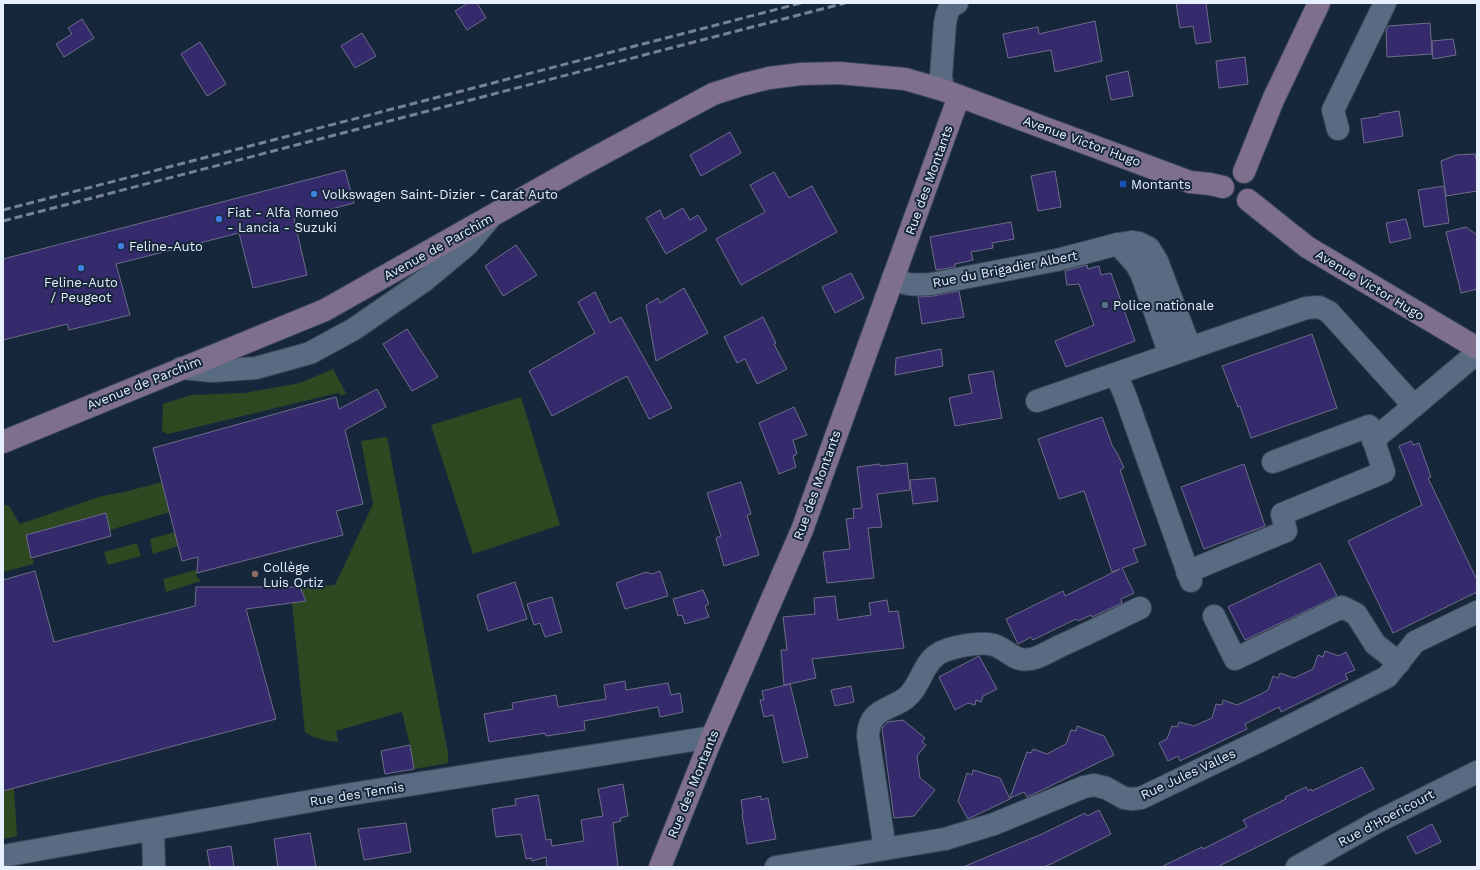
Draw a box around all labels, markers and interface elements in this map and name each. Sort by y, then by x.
street label: Avenue Victor Hugo [1021,113,1143,169]
street label: Rue des Montants [902,123,956,237]
place label: Montants [1131,177,1191,192]
marker: Montants [1118,179,1128,189]
place label: Volkswagen Saint-Dizier - Carat Auto [322,187,558,202]
marker: Volkswagen Saint-Dizier - Carat Auto [309,189,319,199]
place label: Fiat - Alfa Romeo - Lancia - Suzuki [227,205,339,235]
street label: Avenue de Parchim [381,211,495,283]
marker: Fiat - Alfa Romeo - Lancia - Suzuki [214,214,224,224]
place label: Feline-Auto [129,239,203,254]
marker: Feline-Auto [116,241,126,251]
street label: Rue du Brigadier Albert [931,247,1079,290]
street label: Avenue Victor Hugo [1313,247,1427,323]
marker: Feline-Auto / Peugeot [76,263,86,273]
place label: Feline-Auto / Peugeot [44,275,118,305]
place label: Police nationale [1113,298,1214,313]
marker: Police nationale [1100,300,1110,310]
street label: Avenue de Parchim [85,353,203,413]
street label: Rue des Montants [790,428,844,542]
place label: Collège Luis Ortiz [263,560,324,590]
marker: Collège Luis Ortiz [250,569,260,579]
street label: Rue des Montants [664,728,722,840]
street label: Rue Jules Valles [1138,745,1238,803]
street label: Rue des Tennis [309,779,405,809]
street label: Rue d'Hoericourt [1335,786,1437,850]

